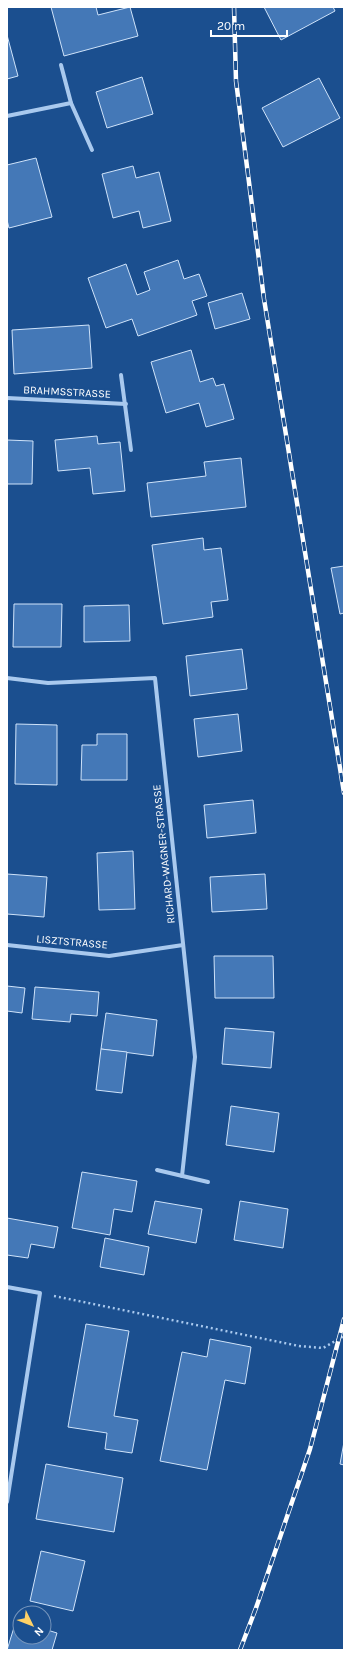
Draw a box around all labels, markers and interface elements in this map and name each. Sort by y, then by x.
scale bar [211,12,287,38]
text: 20 m [217,19,245,33]
street label: BRAHMSSTRASSE [23,383,111,401]
street label: RICHARD-WAGNER-STRASSE [150,784,178,924]
street label: LISZTSTRASSE [36,932,108,952]
north arrow [12,1605,52,1645]
text: N [32,1624,46,1639]

